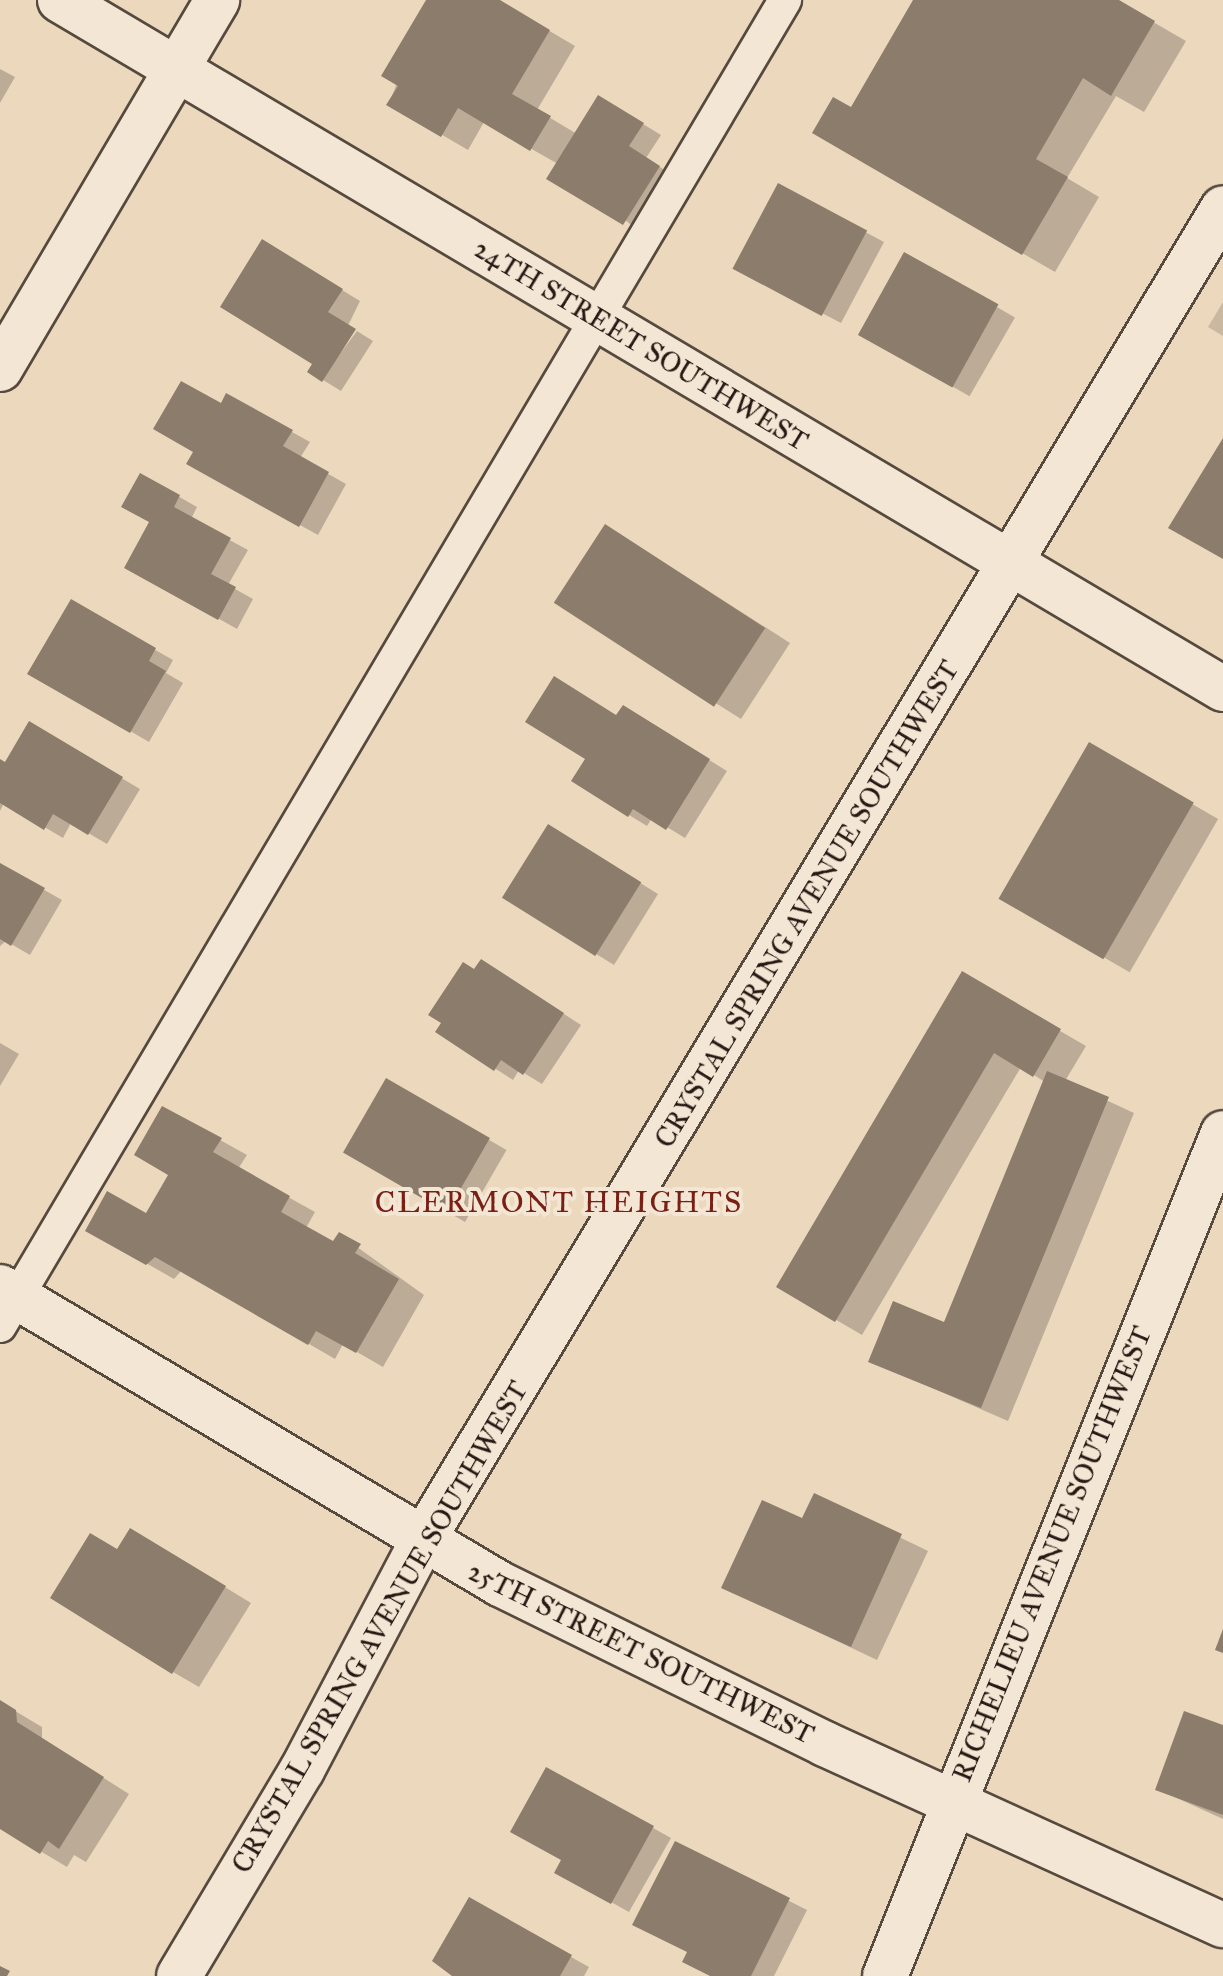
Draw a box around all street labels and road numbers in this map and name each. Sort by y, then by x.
street label: 24TH STREET SOUTHWEST [468,232,814,458]
street label: CRYSTAL SPRING AVENUE SOUTHWEST [648,654,966,1154]
street label: RICHELIEU AVENUE SOUTHWEST [945,1321,1159,1787]
street label: CRYSTAL SPRING AVENUE SOUTHWEST [225,1375,535,1879]
street label: 25TH STREET SOUTHWEST [462,1554,820,1752]

